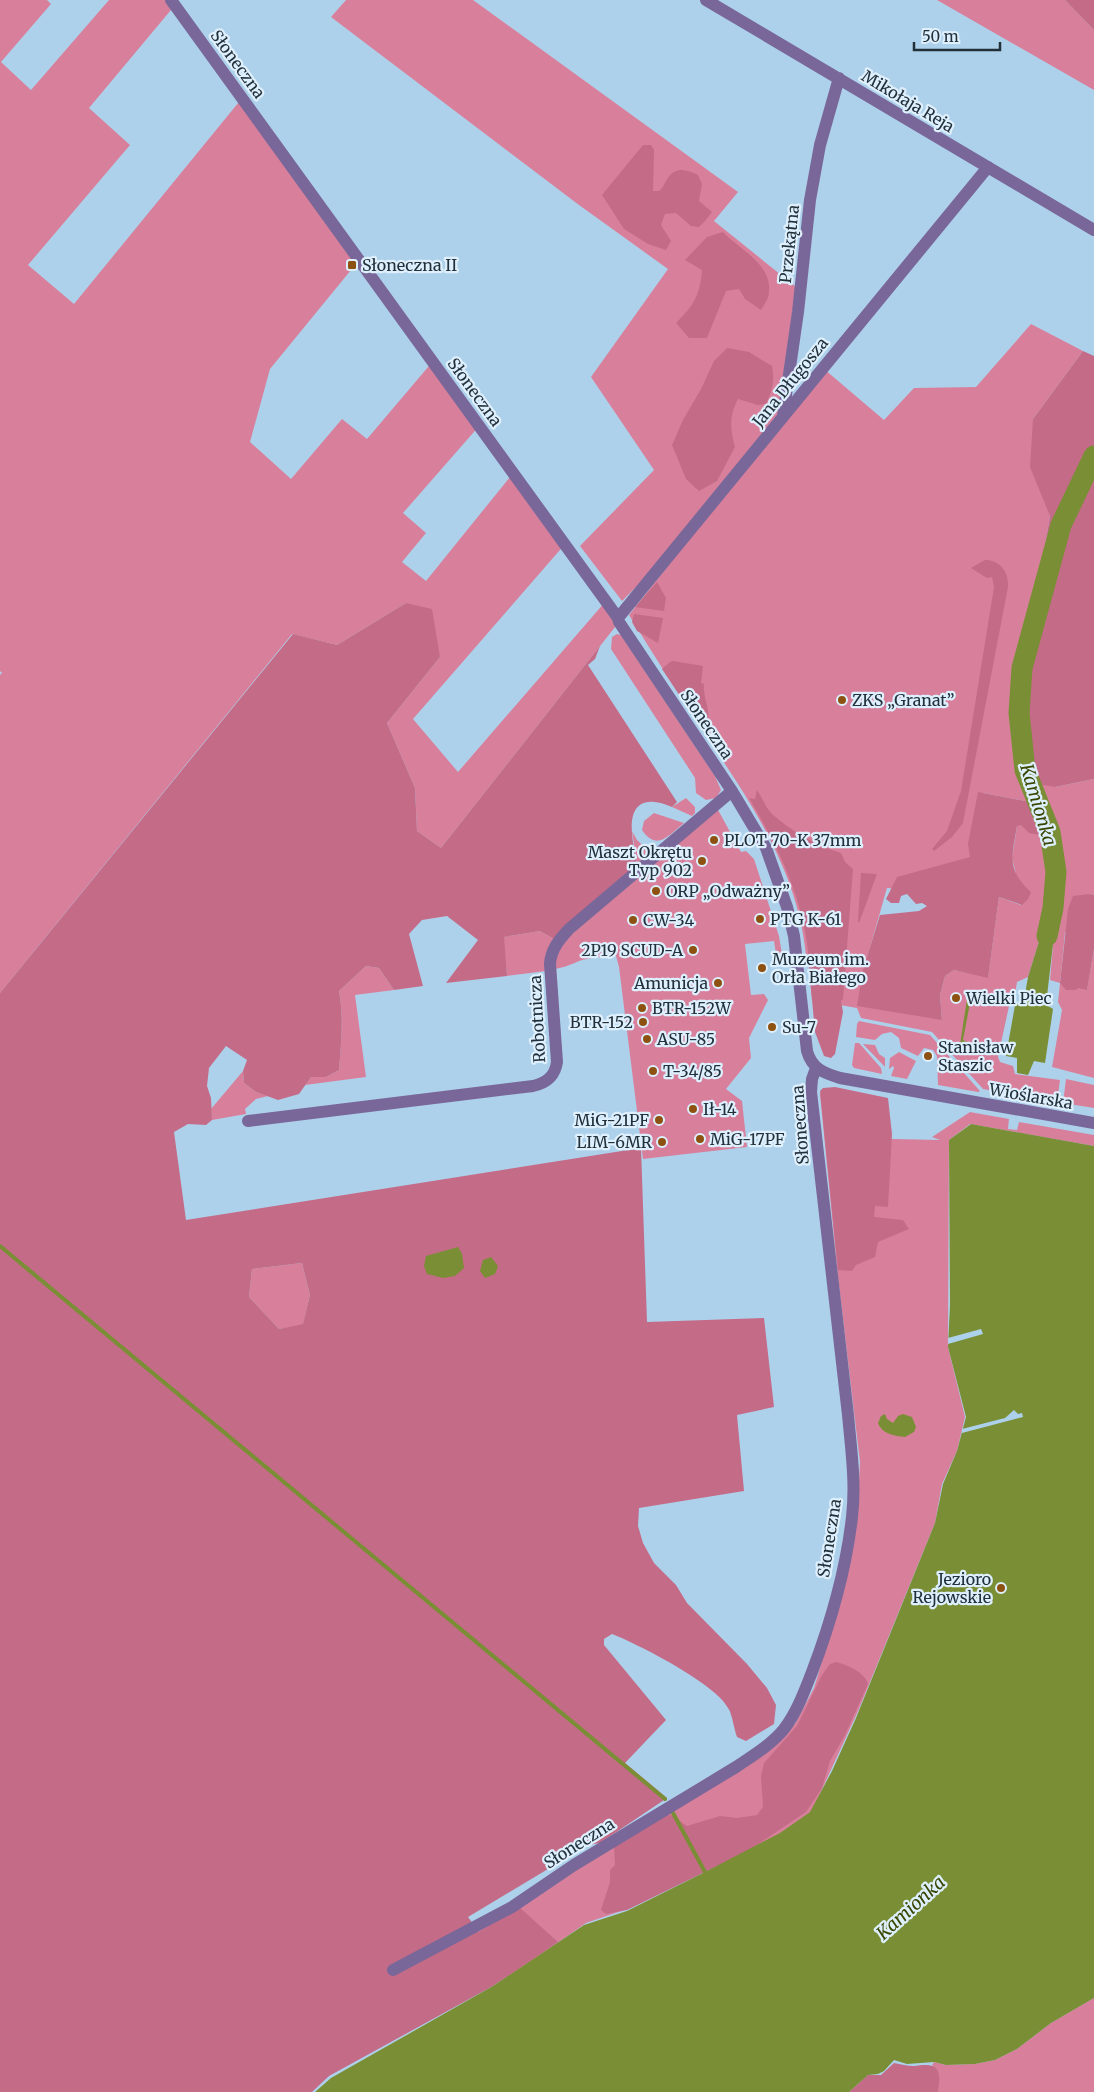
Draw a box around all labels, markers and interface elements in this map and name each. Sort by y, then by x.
scale bar [914,20,1000,52]
street label: Słoneczna [207,26,270,102]
text: 50 m [922,27,959,46]
street label: Mikołaja Reja [858,66,958,137]
street label: Przekątna [775,203,803,284]
place label: Słoneczna II [362,255,457,275]
marker: Słoneczna II [346,259,358,271]
street label: Jana Długosza [747,333,832,431]
street label: Słoneczna [444,354,507,430]
street label: Słoneczna [676,685,738,763]
place label: ZKS „Granat” [852,690,955,710]
marker: ZKS „Granat” [836,694,848,706]
water label: Kamionka [1015,760,1062,849]
place label: PLOT 70-K 37mm [724,830,861,850]
marker: PLOT 70-K 37mm [708,834,720,846]
place label: Maszt Okrętu Typ 902 [588,842,692,880]
marker: Maszt Okrętu Typ 902 [696,855,708,867]
place label: ORP „Odważny” [666,881,790,901]
marker: ORP „Odważny” [650,885,662,897]
place label: PTG K-61 [770,909,841,929]
place label: CW-34 [643,910,694,930]
marker: PTG K-61 [754,913,766,925]
marker: CW-34 [627,914,639,926]
place label: 2P19 SCUD-A [581,940,684,960]
marker: 2P19 SCUD-A [687,944,699,956]
place label: Muzeum im. Orła Białego [772,949,869,987]
marker: Muzeum im. Orła Białego [756,962,768,974]
place label: Amunicja [633,973,708,993]
street label: Robotnicza [525,974,549,1063]
marker: Amunicja [712,977,724,989]
place label: Wielki Piec [965,988,1052,1008]
marker: Wielki Piec [950,992,962,1004]
place label: BTR-152W [652,998,732,1018]
marker: BTR-152W [636,1002,648,1014]
place label: BTR-152 [570,1012,633,1032]
marker: BTR-152 [637,1016,649,1028]
place label: Su-7 [782,1017,816,1037]
marker: Su-7 [766,1021,778,1033]
place label: ASU-85 [656,1029,715,1049]
marker: ASU-85 [641,1033,653,1045]
place label: Stanisław Staszic [938,1037,1014,1075]
marker: Stanisław Staszic [922,1050,934,1062]
place label: T-34/85 [663,1061,722,1081]
marker: T-34/85 [647,1065,659,1077]
street label: Wioślarska [986,1079,1075,1113]
street label: Słoneczna [787,1084,813,1165]
place label: Ił-14 [703,1099,737,1119]
marker: Ił-14 [687,1103,699,1115]
place label: MiG-21PF [575,1110,649,1130]
marker: MiG-21PF [653,1114,665,1126]
place label: MiG-17PF [710,1129,785,1149]
place label: LIM-6MR [576,1132,653,1152]
marker: MiG-17PF [694,1133,706,1145]
marker: LIM-6MR [656,1136,668,1148]
street label: Słoneczna [813,1497,845,1579]
place label: Jezioro Rejowskie [913,1569,991,1607]
marker: Jezioro Rejowskie [995,1582,1007,1594]
street label: Słoneczna [540,1813,618,1873]
water label: Kamionka [871,1871,950,1945]

